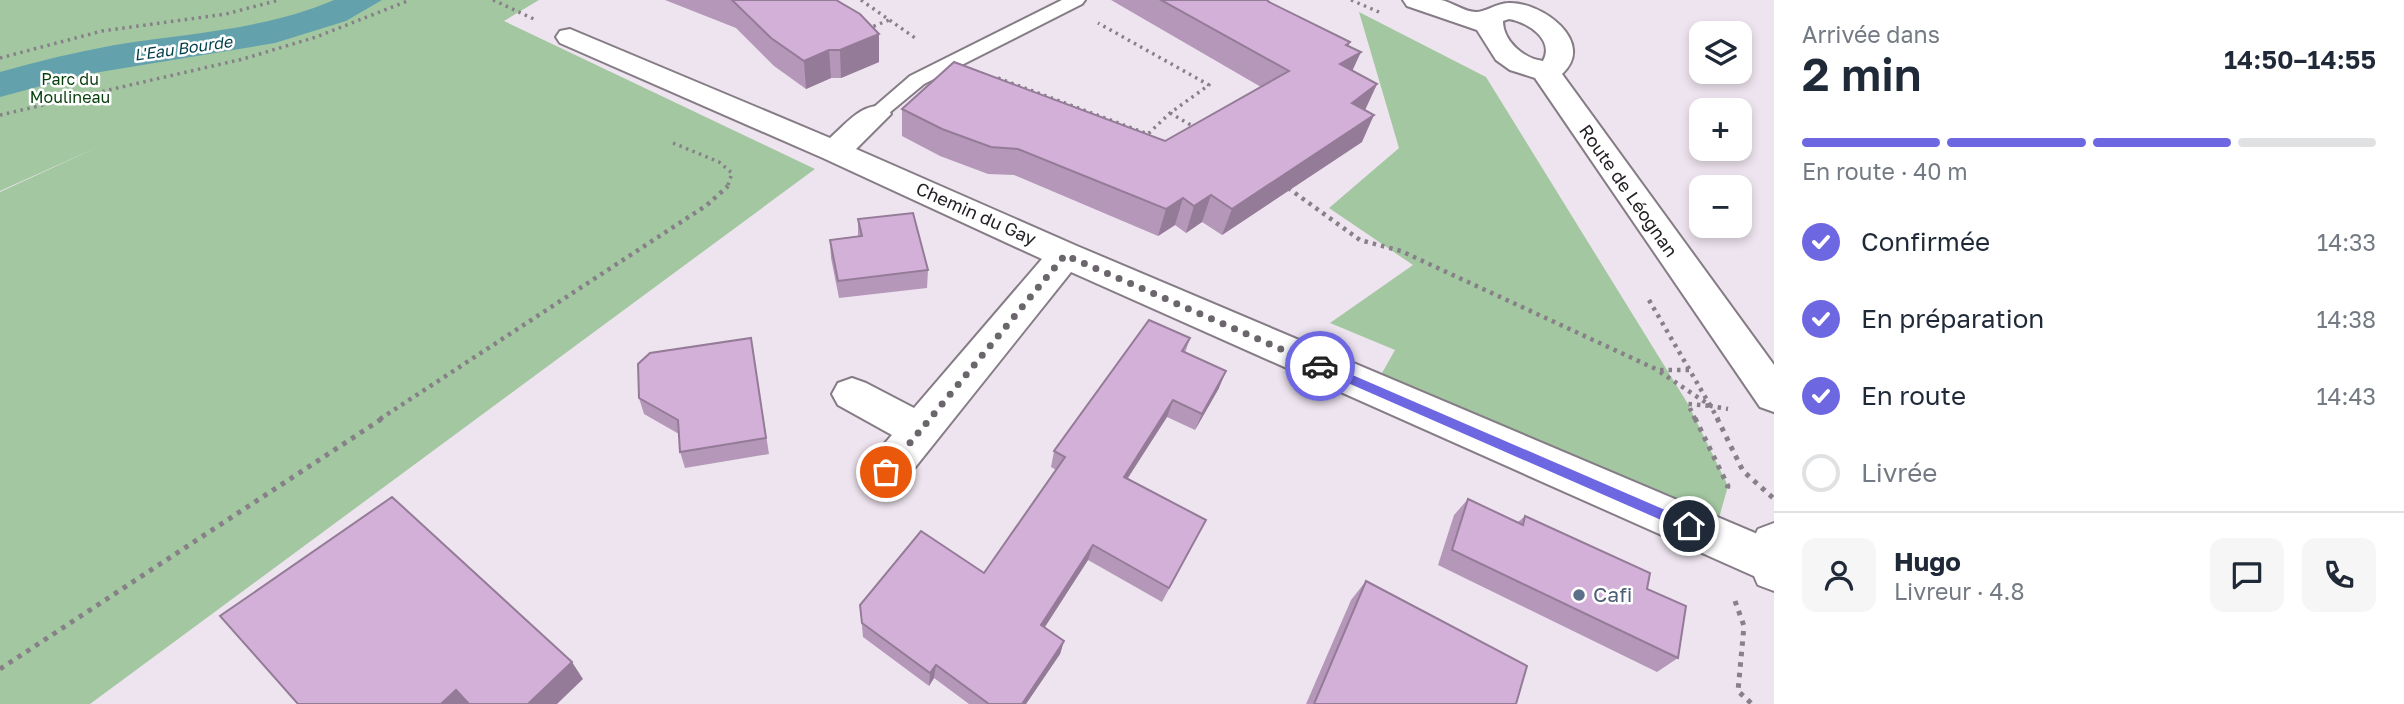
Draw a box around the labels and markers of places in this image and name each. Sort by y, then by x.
pin [856,442,916,502]
pin [1659,496,1719,556]
place label: Cafi [1593,581,1632,607]
marker: Cafi [1571,587,1587,603]

